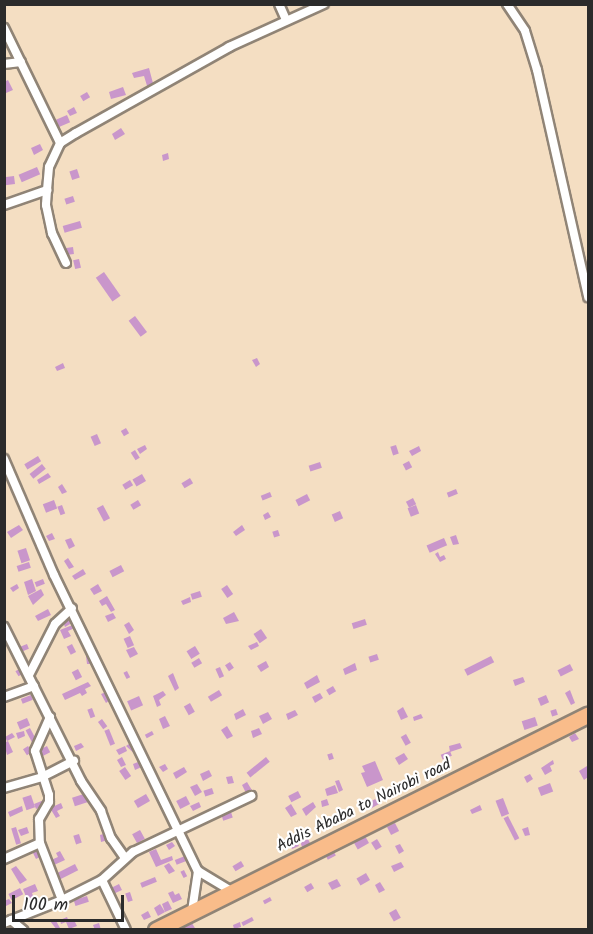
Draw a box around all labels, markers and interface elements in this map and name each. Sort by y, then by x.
street label: Addis Ababa to Nairobi road [274,755,454,857]
scale bar [15,883,128,921]
text: 100 m [23,891,68,920]

